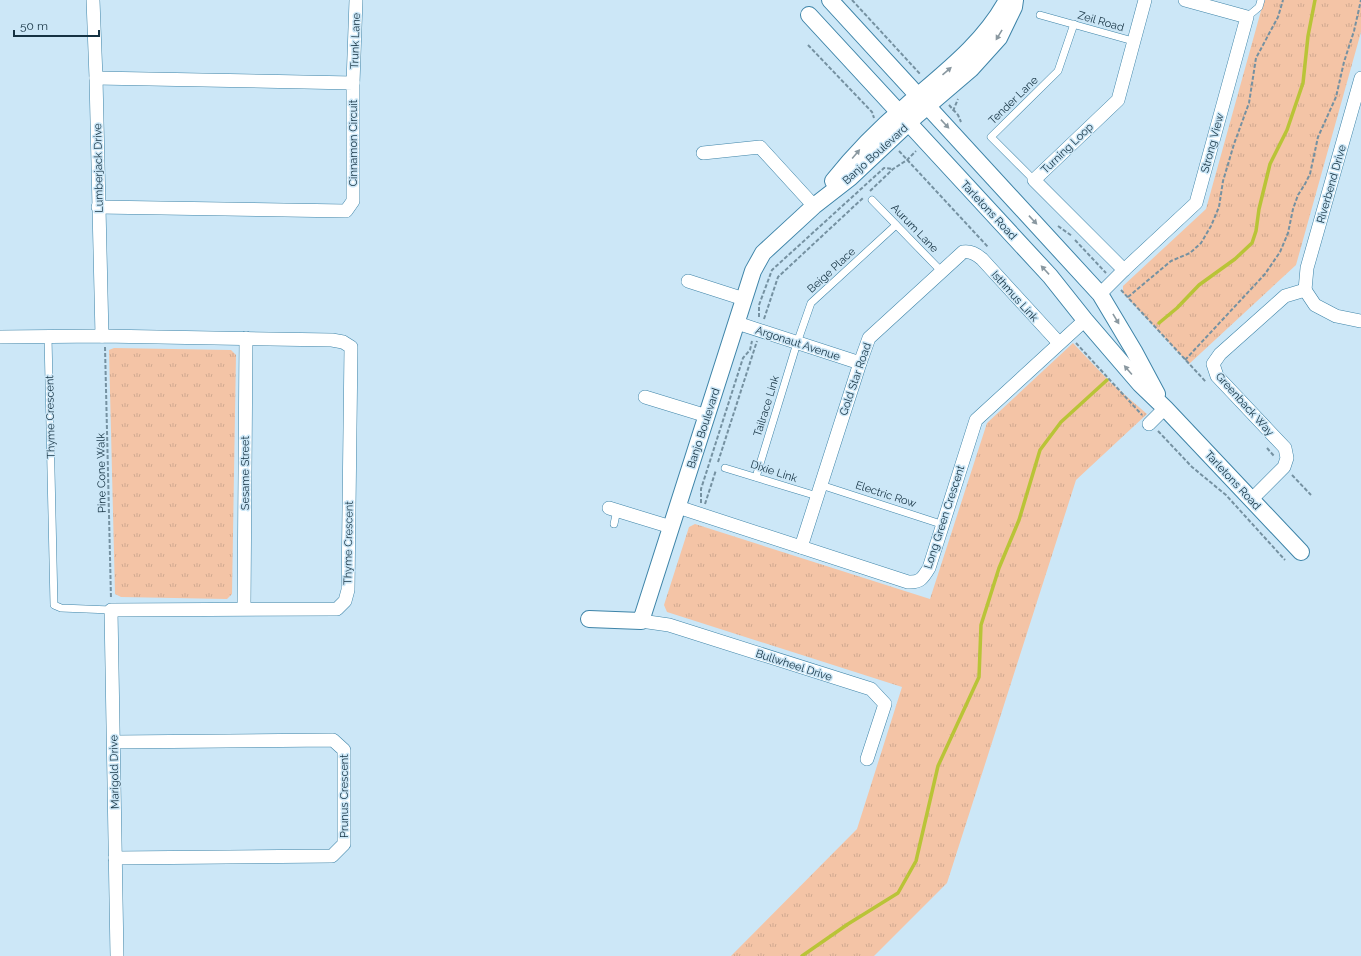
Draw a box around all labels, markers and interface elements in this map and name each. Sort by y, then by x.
street label: Zeil Road [1076,9,1126,34]
scale bar [14,12,99,38]
street label: Trunk Lane [348,12,363,69]
text: 50 m [20,19,48,33]
one-way arrow [996,29,1003,41]
one-way arrow [942,67,952,76]
street label: Tender Lane [986,73,1041,127]
street label: Cinnamon Circuit [347,99,360,186]
street label: Strong View [1198,112,1227,174]
one-way arrow [940,119,949,129]
street label: Turning Loop [1039,120,1096,176]
street label: Banjo Boulevard [840,121,911,187]
street label: Lumberjack Drive [91,123,106,213]
street label: Riverbend Drive [1314,143,1349,225]
one-way arrow [852,149,861,159]
street label: Tarletons Road [958,178,1019,243]
street label: Aurum Lane [888,201,941,256]
one-way arrow [1028,215,1038,225]
street label: Beige Place [805,245,858,296]
one-way arrow [1040,265,1049,275]
street label: Isthmus Link [988,268,1041,325]
one-way arrow [1112,313,1119,325]
street label: Argonaut Avenue [754,324,842,363]
street label: Gold Star Road [837,341,874,417]
one-way arrow [1123,365,1132,376]
street label: Greenback Way [1213,370,1276,439]
street label: Tailrace Link [751,374,782,438]
street label: Thyme Crescent [43,375,58,459]
street label: Banjo Boulevard [684,386,723,470]
street label: Pine Cone Walk [94,433,109,513]
street label: Sesame Street [239,436,252,510]
street label: Tarletons Road [1202,448,1263,513]
street label: Dixie Link [749,458,799,485]
street label: Long Green Crescent [922,463,967,571]
street label: Electric Row [854,479,918,510]
street label: Thyme Crescent [341,501,356,585]
street label: Bullwheel Drive [754,647,834,684]
street label: Marigold Drive [107,734,122,809]
street label: Prunus Crescent [338,754,351,838]

